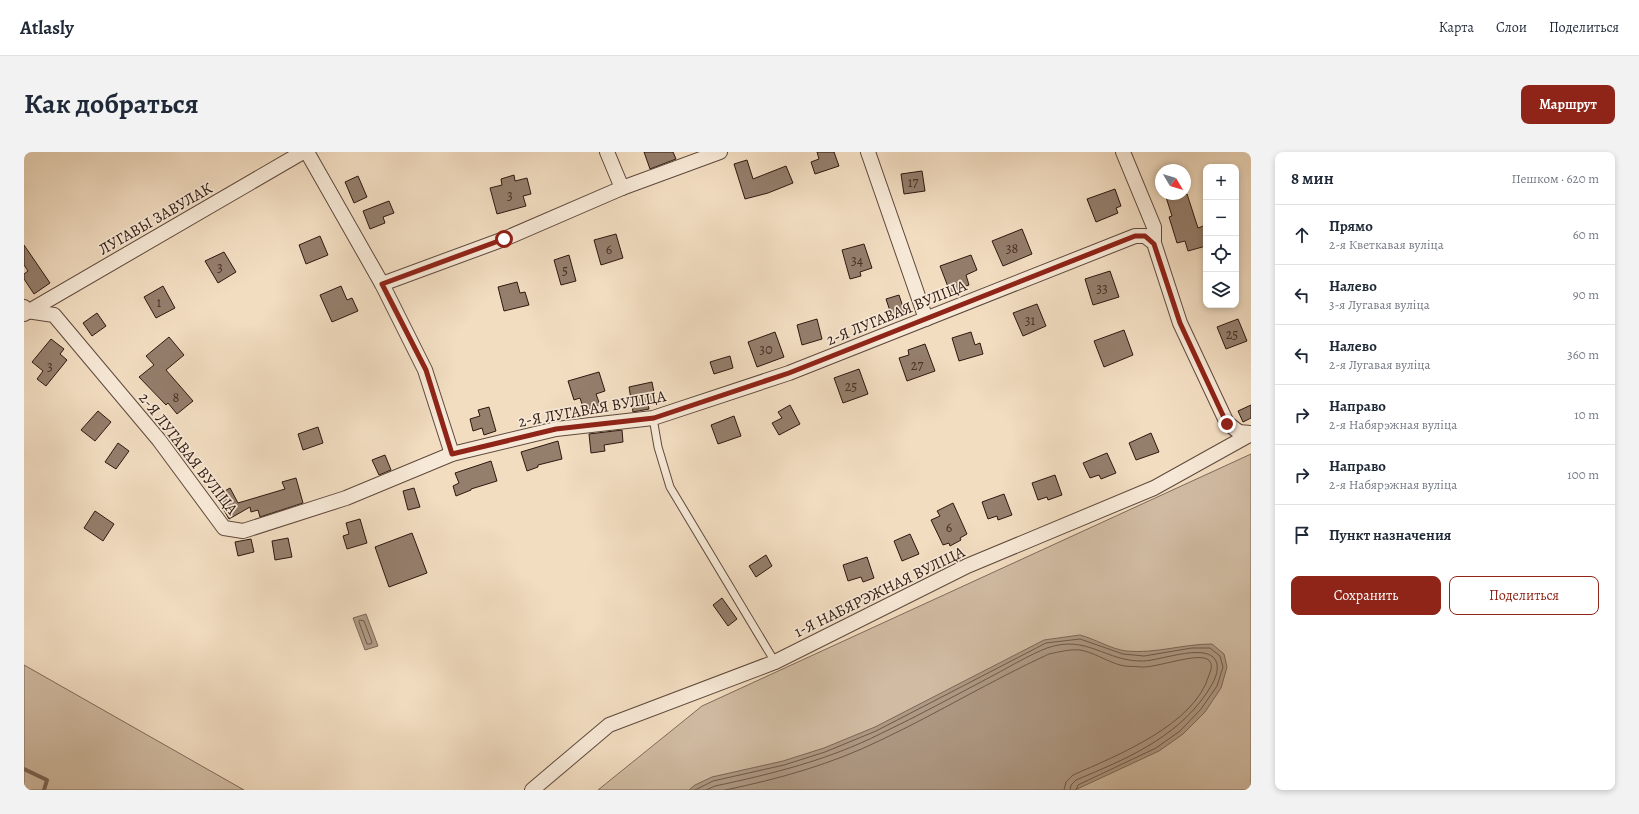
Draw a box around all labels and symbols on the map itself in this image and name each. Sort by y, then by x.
north arrow [1155,164,1191,200]
house number: 17 [908,173,918,192]
street label: ЛУГАВЫ ЗАВУЛАК [95,177,217,260]
house number: 3 [507,186,513,205]
route start [495,230,513,248]
house number: 38 [1006,239,1019,258]
house number: 6 [606,240,612,259]
house number: 34 [851,251,863,270]
house number: 3 [217,258,223,277]
house number: 5 [562,261,568,280]
street label: 2-Я ЛУГАВАЯ ВУЛІЦА [823,274,970,351]
house number: 33 [1096,279,1108,298]
house number: 1 [157,293,162,312]
house number: 31 [1025,311,1036,330]
house number: 25 [1226,325,1238,344]
house number: 30 [759,340,773,359]
house number: 27 [911,356,923,375]
house number: 3 [47,357,53,376]
house number: 25 [845,377,857,396]
street label: 2-Я ЛУГАВАЯ ВУЛІЦА [517,385,668,433]
street label: 2-Я ЛУГАВАЯ ВУЛІЦА [133,388,243,520]
house number: 8 [173,388,180,407]
route end [1218,415,1236,433]
house number: 6 [946,518,952,537]
street label: 1-Я НАБЯРЭЖНАЯ ВУЛІЦА [790,541,969,643]

